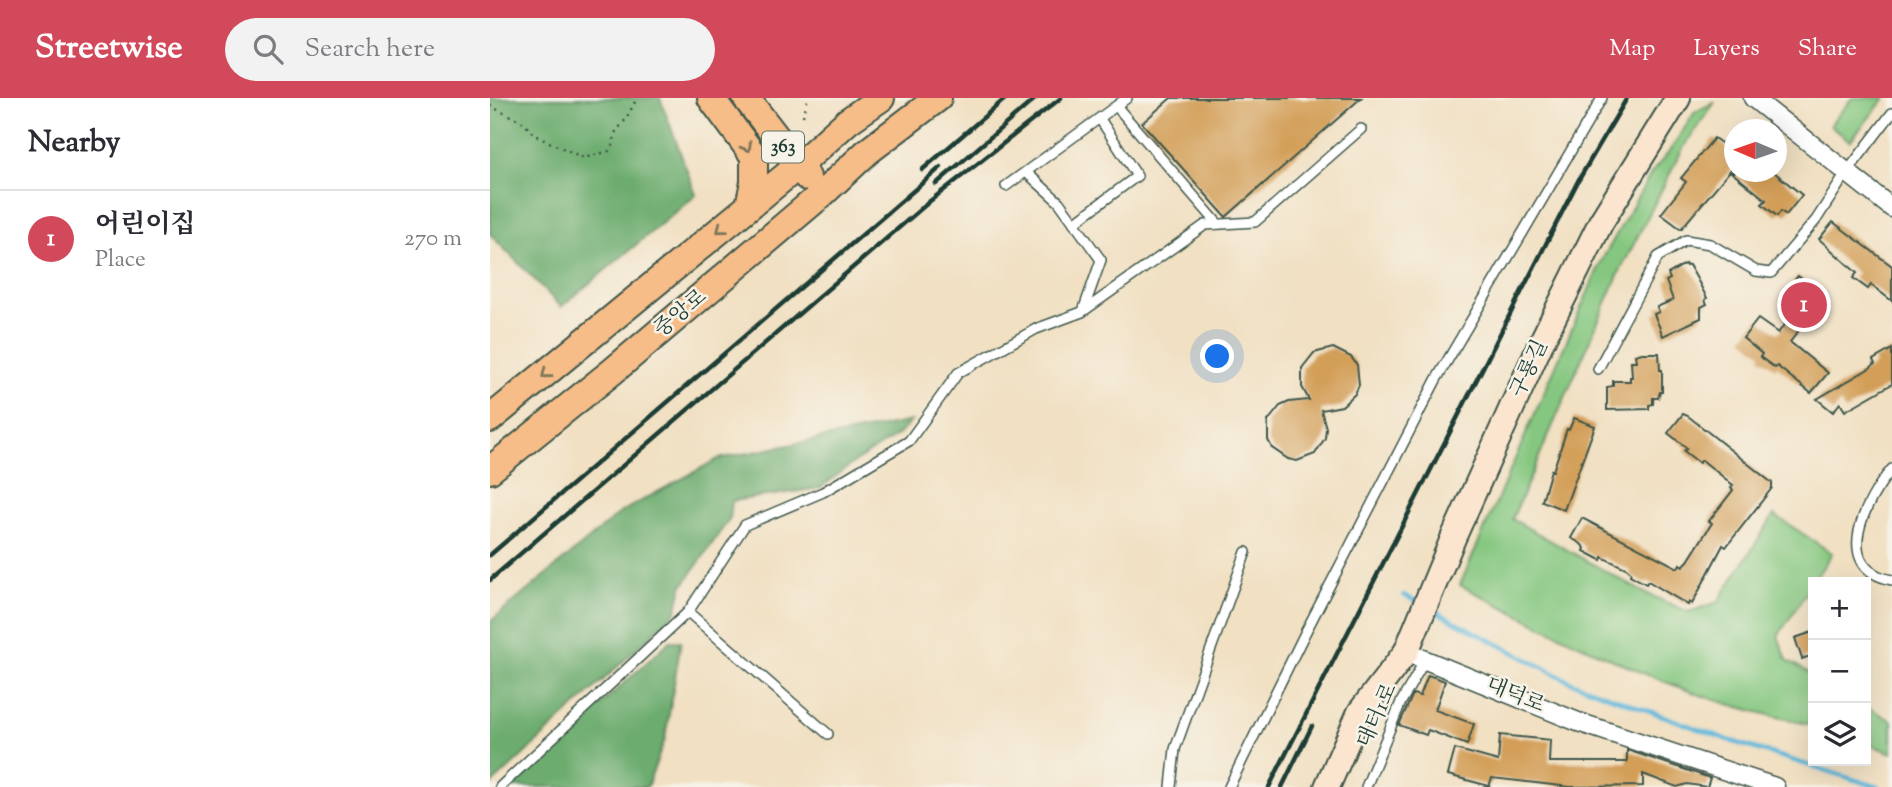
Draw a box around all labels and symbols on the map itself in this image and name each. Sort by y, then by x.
north arrow [1724,119,1787,182]
road number: 363 [762,132,804,162]
one-way arrow [739,140,752,153]
one-way arrow [717,221,730,233]
pin: 1 [1781,279,1827,331]
street label: 중앙로 [648,283,714,345]
street label: 구룡길 [1504,335,1556,403]
your location [1200,339,1234,373]
one-way arrow [541,366,554,378]
street label: 대덕로 [1481,671,1549,721]
street label: 대터1로 [1350,679,1406,753]

